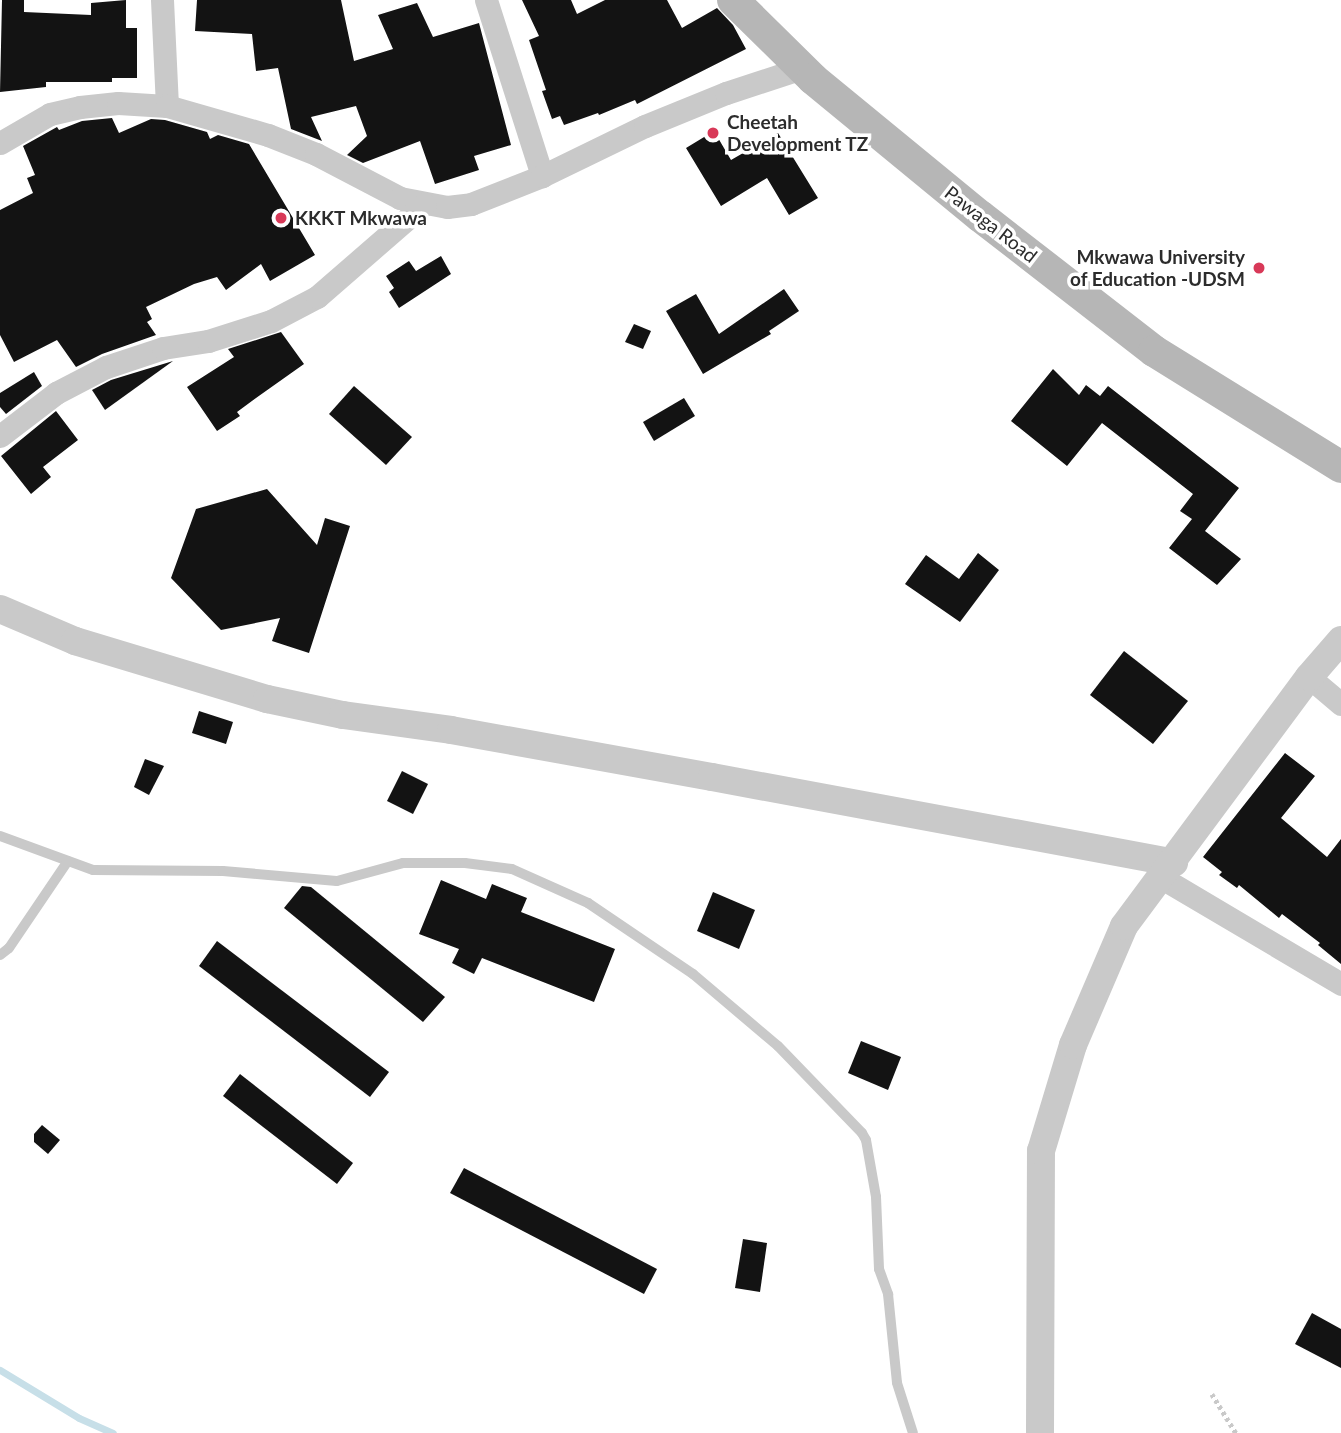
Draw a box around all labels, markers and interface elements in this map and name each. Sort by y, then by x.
place label: Cheetah Development TZ [727,111,869,155]
marker: Cheetah Development TZ [705,125,721,141]
street label: Pawaga Road [940,181,1042,267]
place label: KKKT Mkwawa [295,207,428,229]
marker: KKKT Mkwawa [273,210,289,226]
place label: Mkwawa University of Education -UDSM [1070,246,1245,290]
marker: Mkwawa University of Education -UDSM [1251,260,1267,276]

